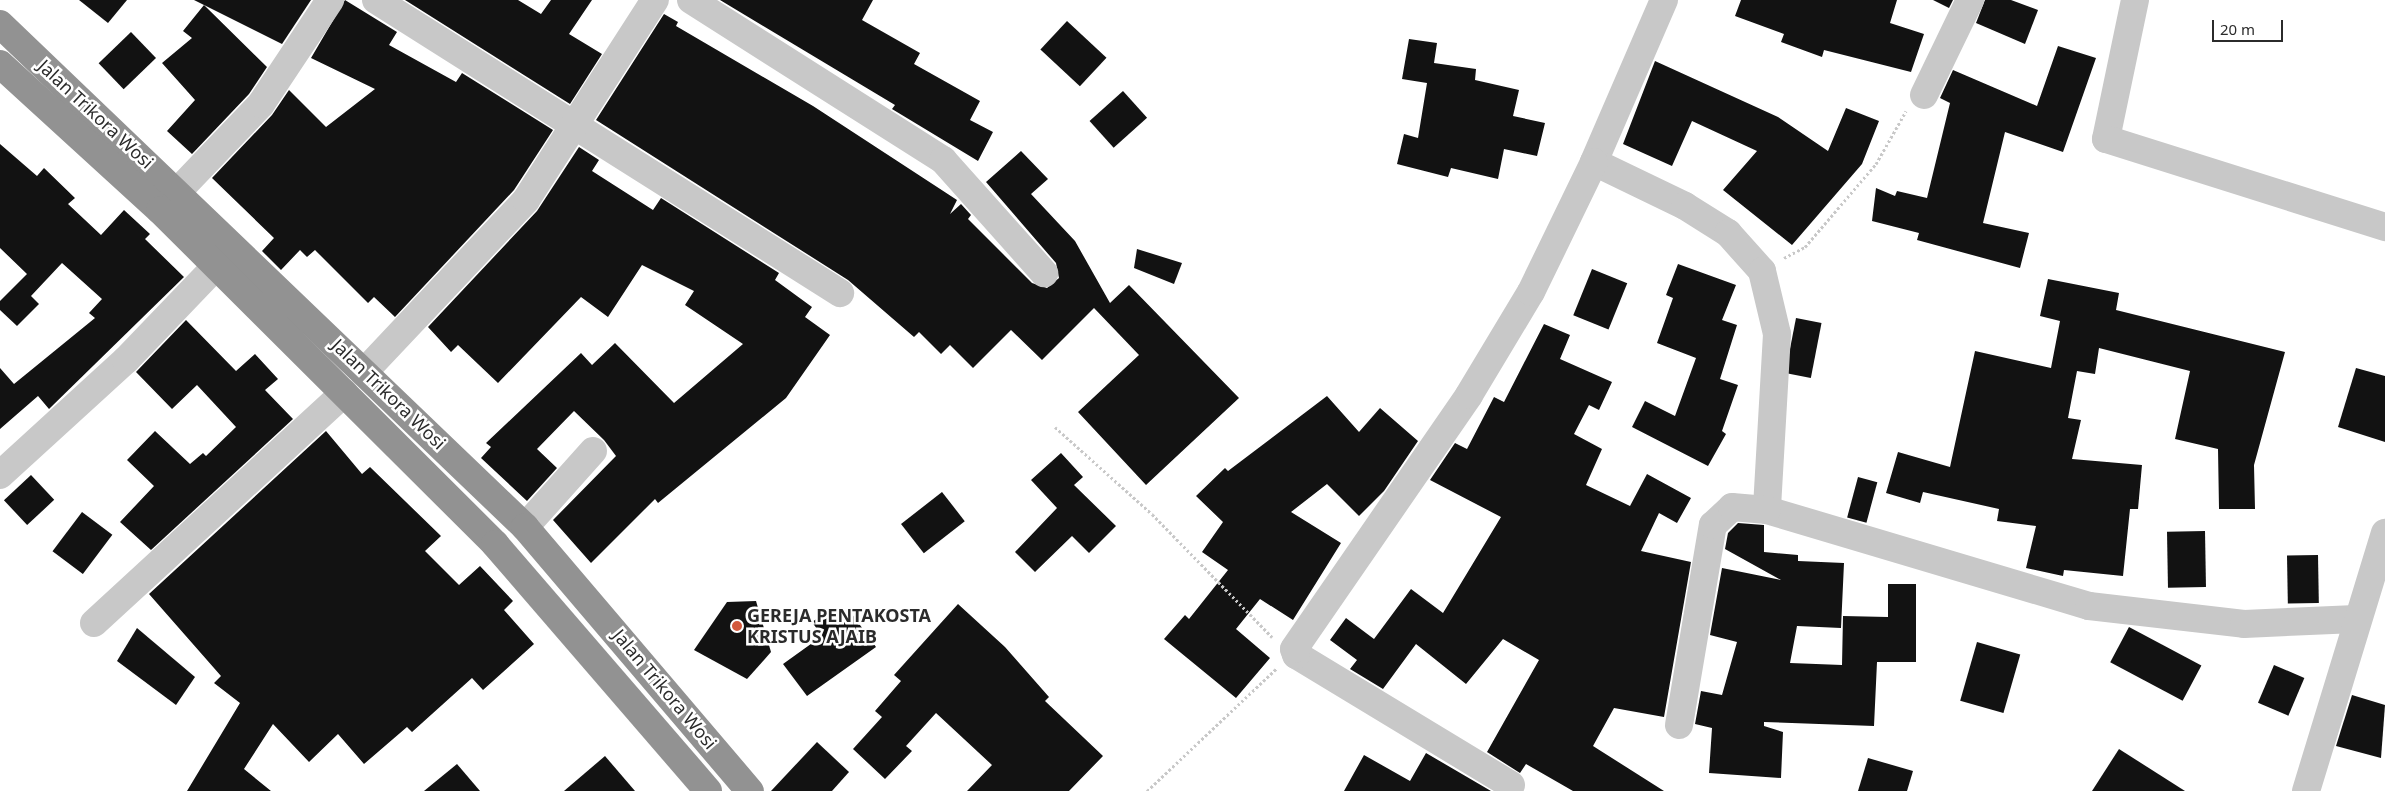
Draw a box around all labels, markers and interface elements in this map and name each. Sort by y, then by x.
scale bar [2215,10,2286,42]
text: 20 m [2220,19,2255,39]
street label: Jalan Trikora Wosi [34,55,158,173]
street label: Jalan Trikora Wosi [328,334,450,454]
place label: GEREJA PENTAKOSTA KRISTUS AJAIB [747,605,931,648]
marker: GEREJA PENTAKOSTA KRISTUS AJAIB [731,620,743,632]
street label: Jalan Trikora Wosi [609,625,721,753]

